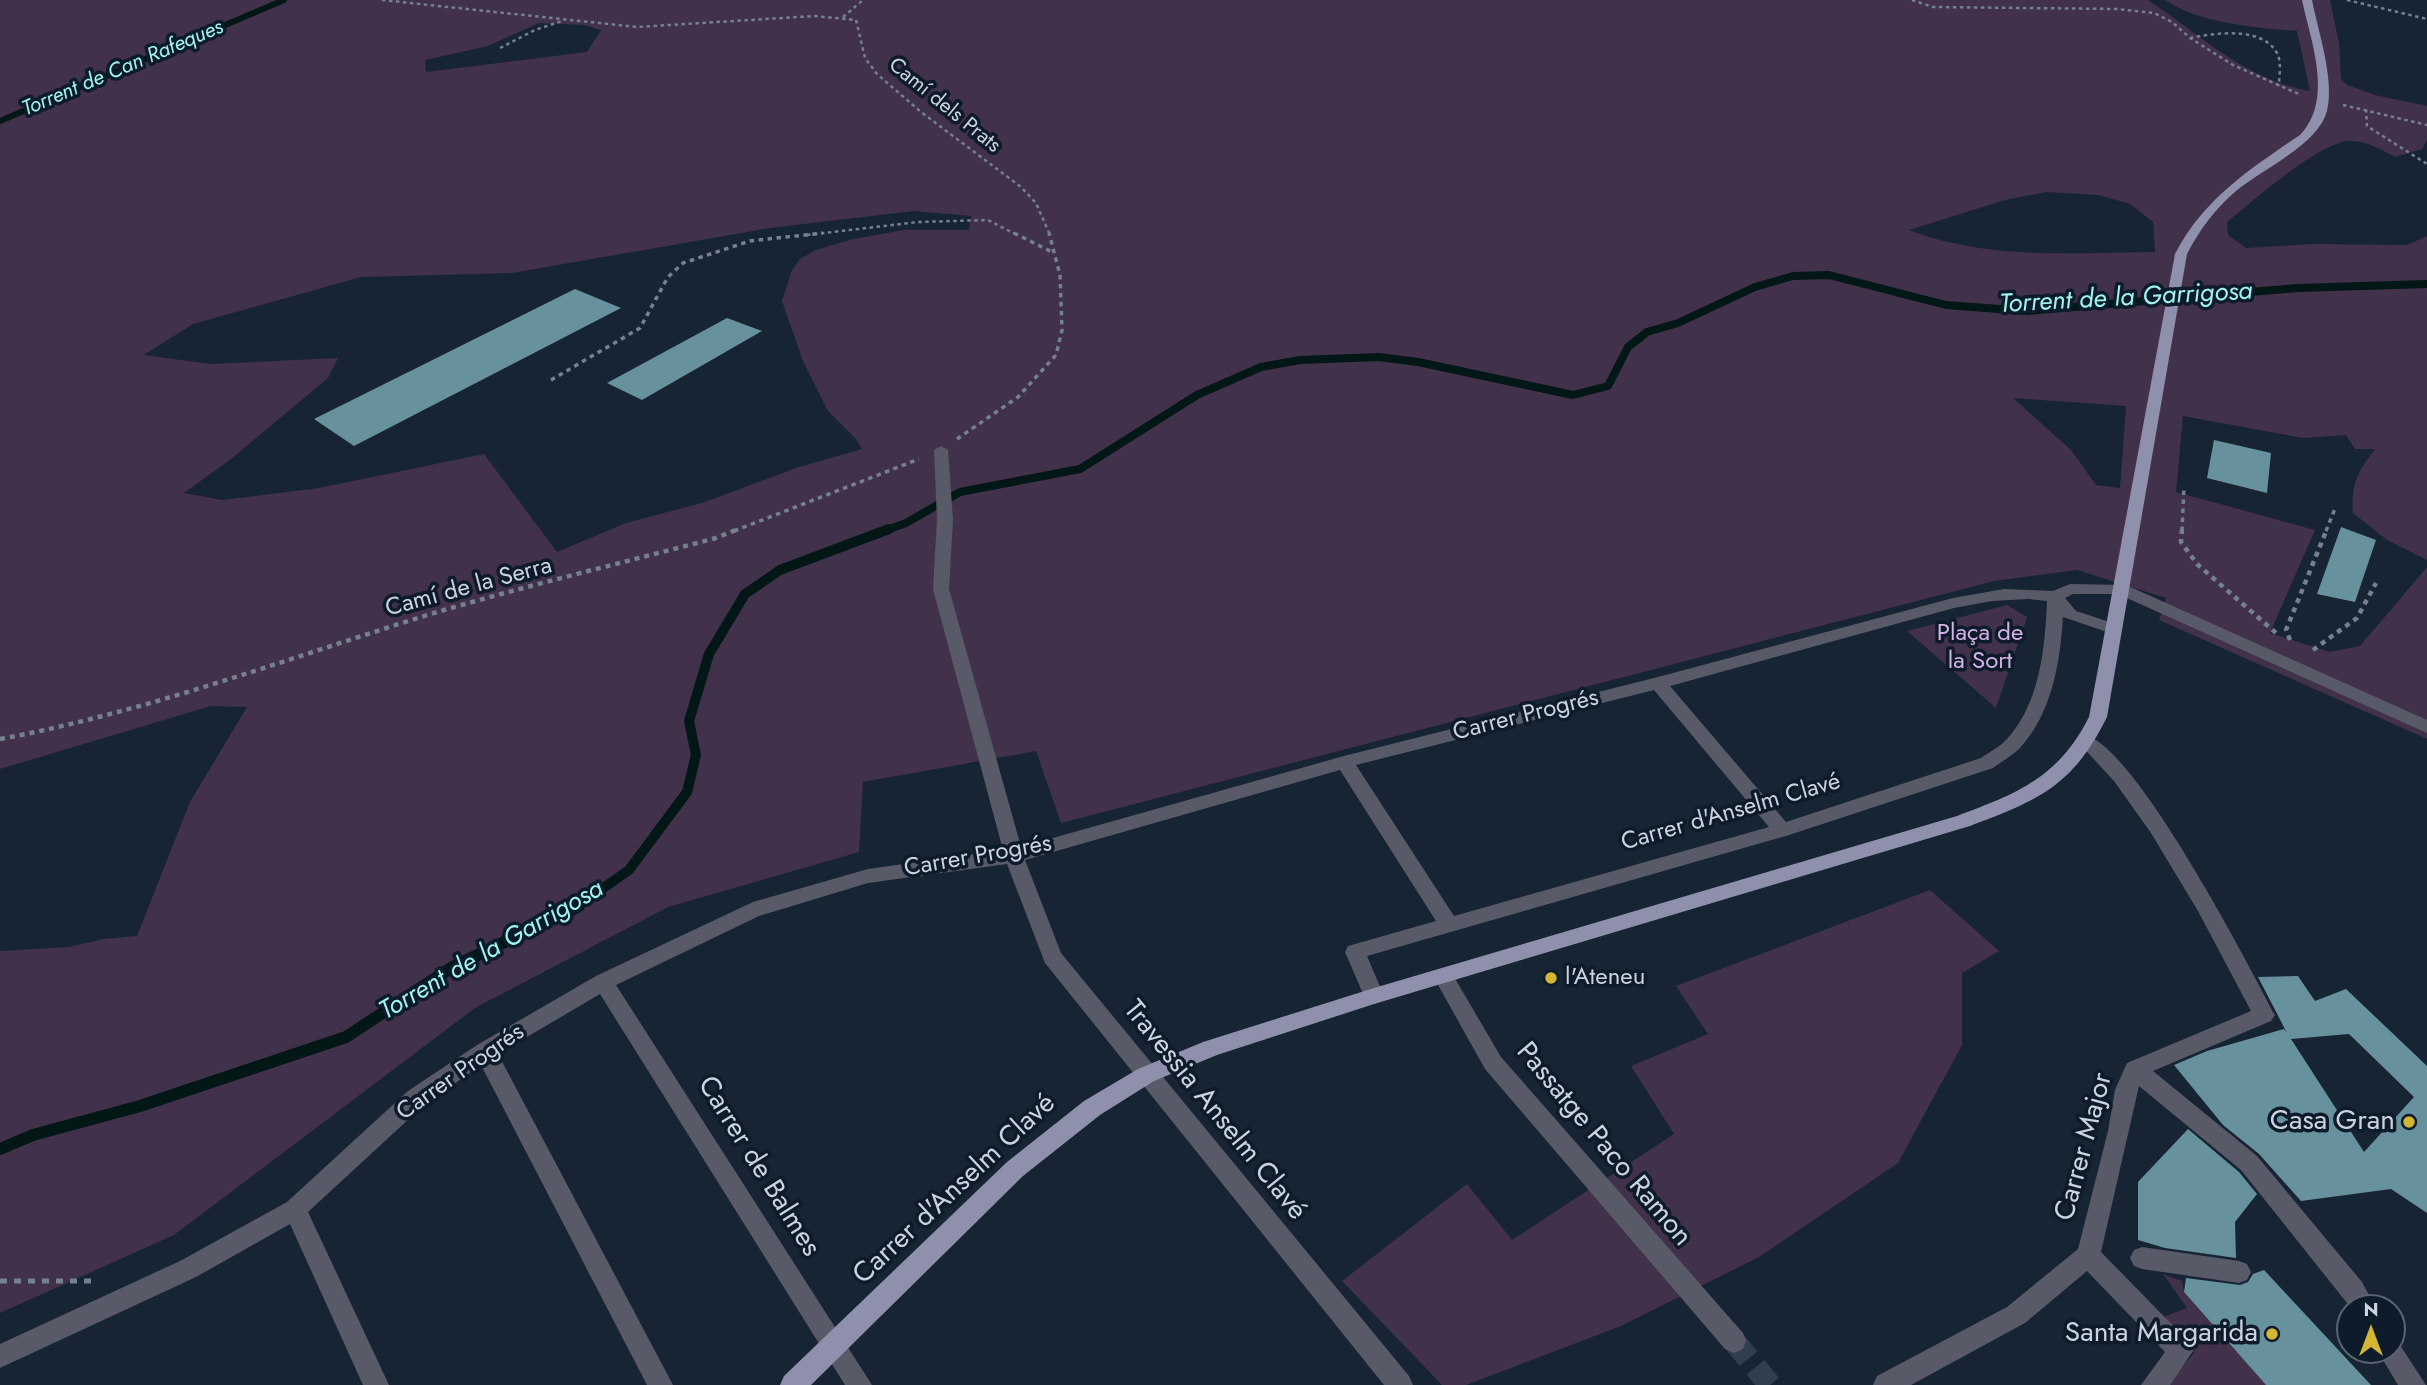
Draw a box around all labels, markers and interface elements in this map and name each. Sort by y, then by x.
water label: Torrent de Can Rafeques [19,15,227,123]
street label: Camí dels Prats [883,53,1005,159]
water label: Torrent de la Garrigosa [1999,277,2253,321]
street label: Camí de la Serra [383,552,555,624]
park label: Plaça de la Sort [1937,620,2023,676]
street label: Carrer Progrés [1450,684,1602,748]
street label: Carrer d'Anselm Clavé [1618,768,1844,858]
street label: Carrer Progrés [902,830,1054,884]
water label: Torrent de la Garrigosa [374,874,610,1028]
place label: l'Ateneu [1565,964,1645,992]
marker: l'Ateneu [1543,970,1559,986]
street label: Travessia Anselm Clavé [1115,995,1313,1227]
street label: Carrer Progrés [392,1018,530,1128]
street label: Passatge Paco Ramon [1508,1036,1698,1254]
street label: Carrer Major [2049,1069,2121,1225]
street label: Carrer de Balmes [689,1071,827,1263]
street label: Carrer d'Anselm Clavé [847,1088,1063,1292]
place label: Casa Gran [2270,1105,2395,1139]
marker: Casa Gran [2401,1114,2417,1130]
north arrow [2336,1294,2406,1364]
text: N [2363,1296,2379,1323]
place label: Santa Margarida [2065,1317,2258,1351]
marker: Santa Margarida [2264,1326,2280,1342]

